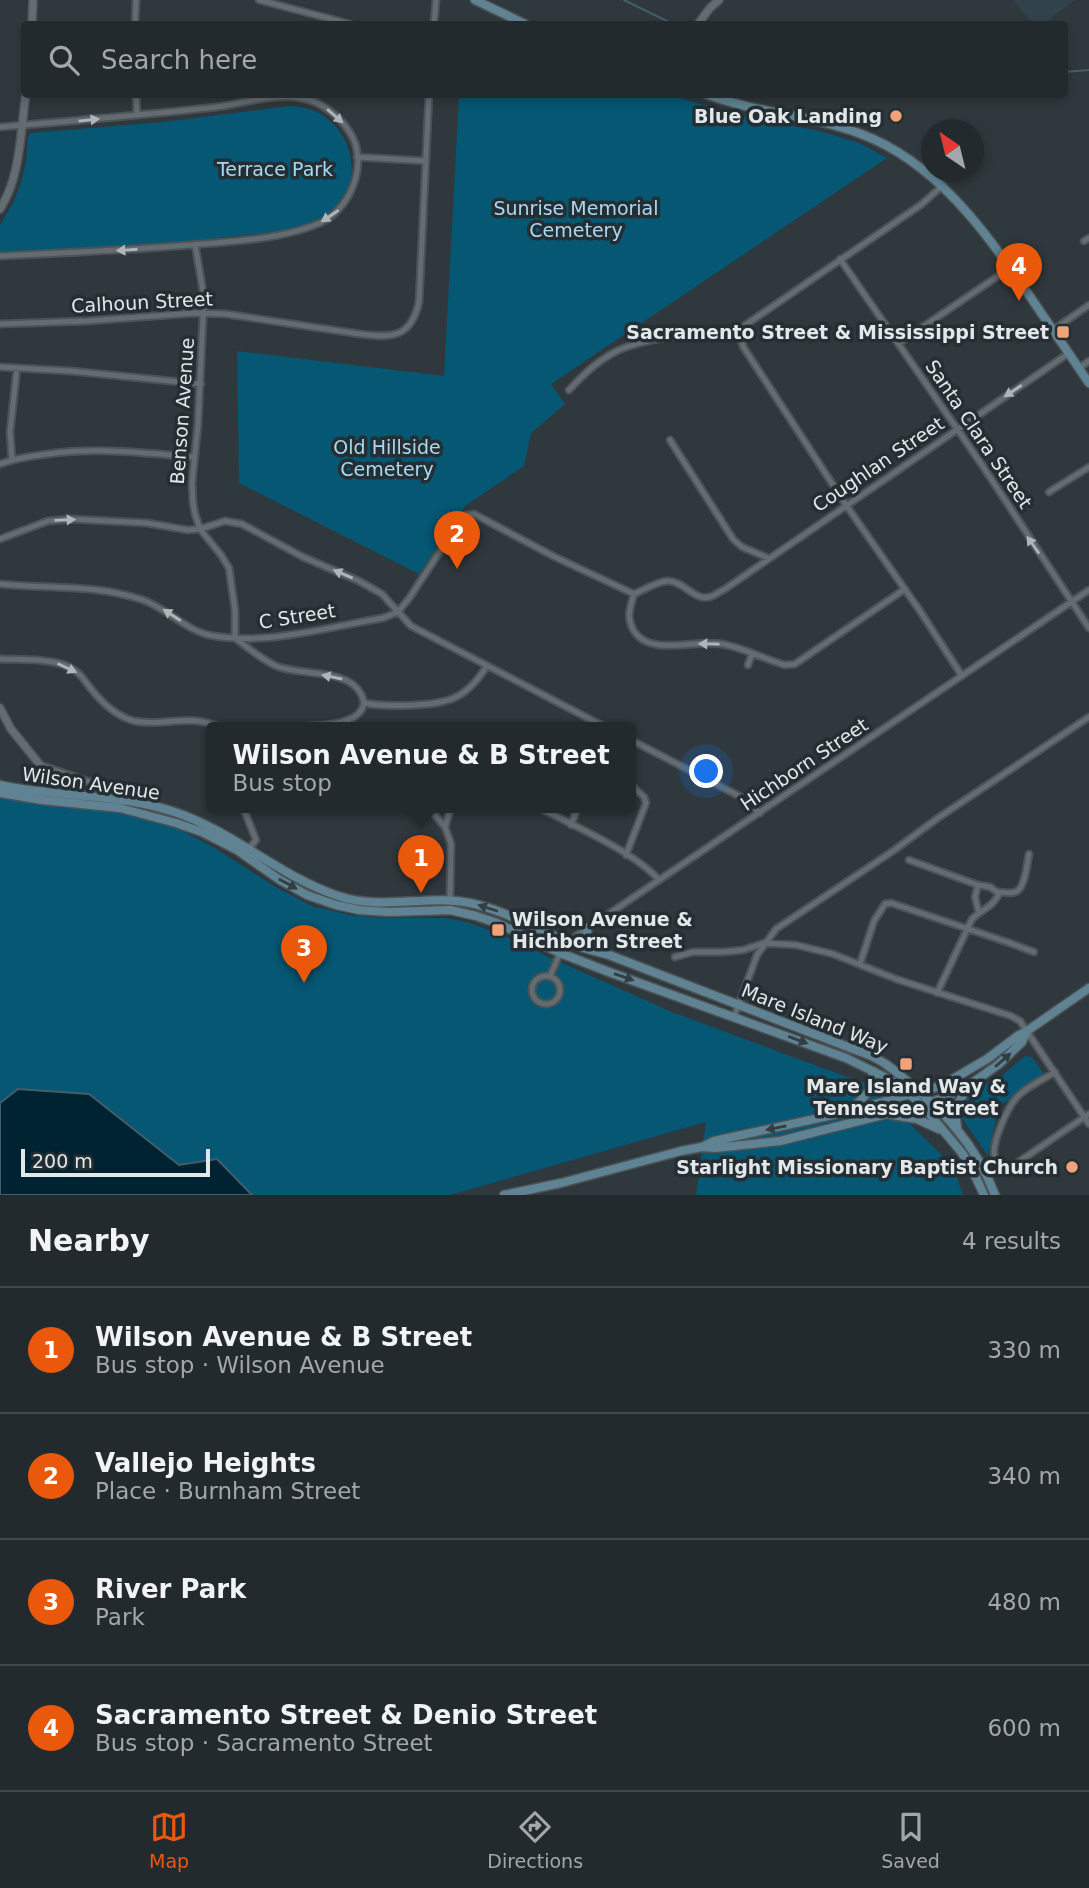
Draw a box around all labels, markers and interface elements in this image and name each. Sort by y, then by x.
search box [21,21,1068,98]
icon: search [45,41,83,79]
text: Search here [101,45,257,75]
place label: Blue Oak Landing [694,105,882,127]
one-way arrow [326,108,343,123]
marker: Blue Oak Landing [888,108,904,124]
one-way arrow [79,114,101,125]
north arrow [921,119,984,182]
park label: Terrace Park [216,158,333,180]
park label: Sunrise Memorial Cemetery [493,197,659,241]
one-way arrow [321,209,339,223]
pin: 4 [996,243,1042,301]
one-way arrow [116,245,138,256]
street label: Calhoun Street [71,287,213,317]
place label: Sacramento Street & Mississippi Street [626,321,1049,343]
marker: Sacramento Street & Mississippi Street [1055,324,1071,340]
street label: Benson Avenue [166,337,198,485]
street label: Santa Clara Street [921,356,1037,512]
one-way arrow [1004,384,1022,398]
street label: Coughlan Street [808,412,948,516]
park label: Old Hillside Cemetery [333,436,441,480]
pin: 2 [434,511,480,569]
one-way arrow [54,514,76,525]
one-way arrow [1027,535,1040,555]
one-way arrow [333,568,353,580]
street label: C Street [257,599,337,633]
one-way arrow [163,609,182,622]
one-way arrow [698,638,720,649]
one-way arrow [57,662,77,674]
one-way arrow [321,671,343,682]
street label: Hichborn Street [736,713,872,815]
popup [206,722,636,813]
text: Wilson Avenue & B Street [232,740,610,770]
your location [689,754,723,788]
street label: Wilson Avenue [21,762,161,804]
text: Bus stop [232,770,332,796]
pin: 1 [398,835,444,893]
one-way arrow [278,878,298,890]
one-way arrow [477,902,498,913]
place label: Wilson Avenue & Hichborn Street [512,908,693,952]
marker: Wilson Avenue & Hichborn Street [490,922,506,938]
pin: 3 [281,925,327,983]
one-way arrow [614,972,635,983]
street label: Mare Island Way [738,979,892,1057]
one-way arrow [787,1035,808,1046]
one-way arrow [994,1052,1012,1068]
marker: Mare Island Way & Tennessee Street [898,1056,914,1072]
place label: Mare Island Way & Tennessee Street [806,1075,1006,1119]
one-way arrow [765,1123,787,1134]
scale bar [21,1146,210,1178]
text: 200 m [32,1150,93,1172]
place label: Starlight Missionary Baptist Church [676,1156,1058,1178]
marker: Starlight Missionary Baptist Church [1064,1159,1080,1175]
text: Nearby [28,1223,150,1258]
text: 4 results [962,1228,1061,1254]
text: Wilson Avenue & B Street [95,1322,472,1352]
text: 1 [43,1337,59,1363]
text: 330 m [987,1337,1061,1363]
text: Bus stop · Wilson Avenue [95,1352,385,1378]
text: Vallejo Heights [95,1448,316,1478]
text: 2 [43,1463,59,1489]
text: 340 m [987,1463,1061,1489]
text: Place · Burnham Street [95,1478,360,1504]
text: River Park [95,1574,246,1604]
text: 3 [43,1589,59,1615]
text: 480 m [987,1589,1061,1615]
text: Park [95,1604,145,1630]
text: Sacramento Street & Denio Street [95,1700,597,1730]
text: 4 [43,1715,59,1741]
text: 600 m [987,1715,1061,1741]
text: Bus stop · Sacramento Street [95,1730,433,1756]
tab: Map [149,1808,189,1872]
tab: Directions [487,1808,583,1872]
tab: Saved [881,1808,940,1872]

